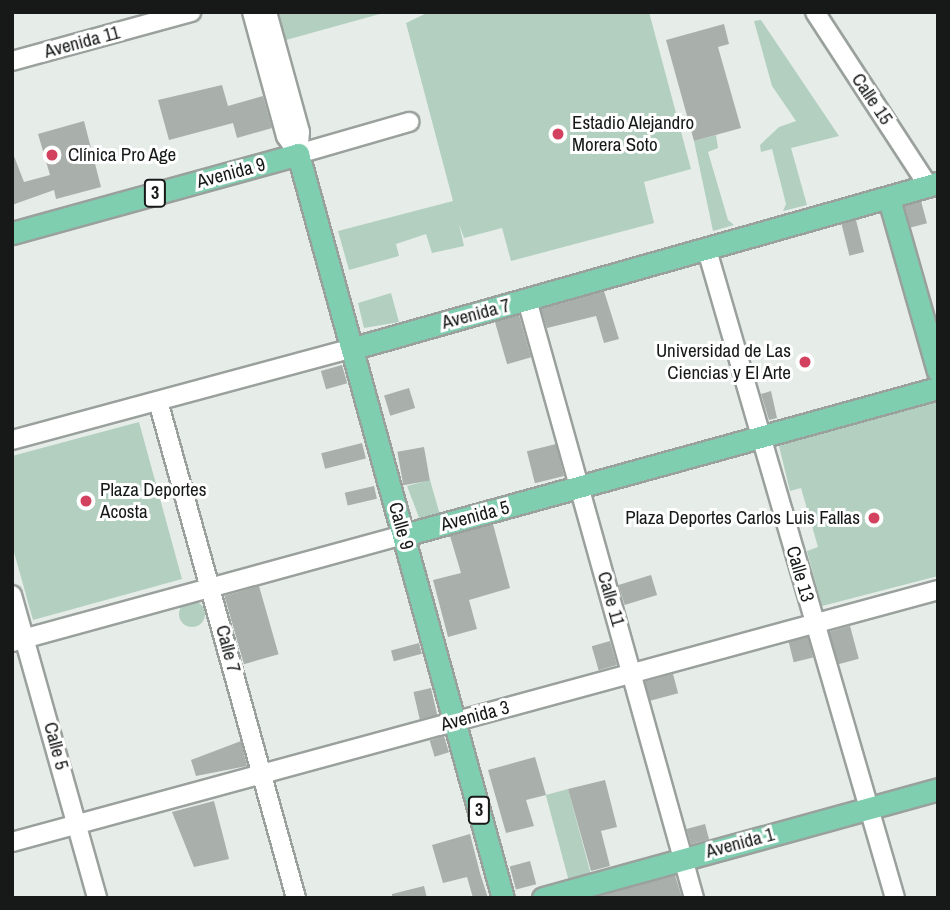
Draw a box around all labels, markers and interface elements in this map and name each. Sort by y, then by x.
street label: Avenida 11 [42,21,122,63]
street label: Calle 15 [847,69,897,129]
place label: Estadio Alejandro Morera Soto [572,112,695,156]
marker: Estadio Alejandro Morera Soto [550,126,566,142]
place label: Clínica Pro Age [68,144,177,166]
marker: Clínica Pro Age [42,145,62,165]
street label: Avenida 9 [194,153,268,193]
road number: 3 [143,178,167,208]
street label: Avenida 7 [439,294,513,334]
place label: Universidad de Las Ciencias y El Arte [656,340,791,384]
marker: Universidad de Las Ciencias y El Arte [797,354,813,370]
place label: Plaza Deportes Acosta [100,479,207,523]
marker: Plaza Deportes Acosta [78,493,94,509]
street label: Avenida 5 [438,496,512,536]
street label: Calle 9 [384,500,418,552]
place label: Plaza Deportes Carlos Luis Fallas [625,507,860,529]
marker: Plaza Deportes Carlos Luis Fallas [866,510,882,526]
street label: Calle 13 [781,543,819,605]
street label: Calle 11 [592,569,630,629]
street label: Calle 7 [211,623,245,675]
street label: Avenida 3 [438,696,512,736]
street label: Calle 5 [39,720,73,772]
road number: 3 [467,796,491,824]
street label: Avenida 1 [703,823,777,863]

